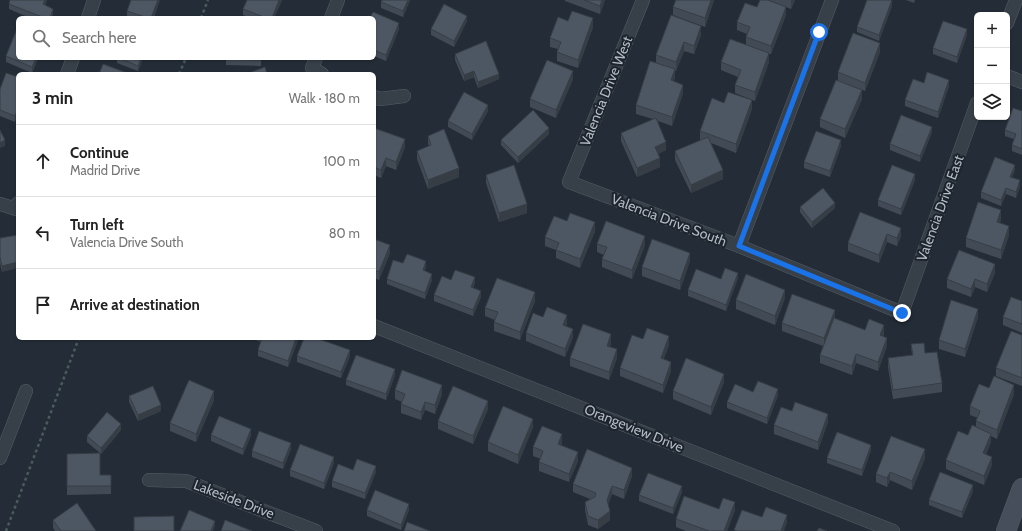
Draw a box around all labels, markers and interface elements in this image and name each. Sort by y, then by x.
map controls [974,12,1010,120]
button: + [974,12,1010,48]
search box [16,16,376,60]
route start [810,23,828,41]
icon: search [30,27,52,49]
text: Search here [62,29,137,47]
street label: Valencia Drive West [576,33,636,149]
button: − [974,48,1010,84]
button: layers [974,84,1010,120]
text: 3 min [32,88,73,108]
text: Walk · 180 m [289,90,360,106]
text: Continue [70,144,129,162]
icon: ahead [32,150,54,172]
street label: Valencia Drive East [912,152,968,264]
text: 100 m [323,153,360,169]
text: Madrid Drive [70,162,140,178]
street label: Valencia Drive South [609,190,729,250]
text: Turn left [70,216,124,234]
icon: left [32,222,54,244]
text: 80 m [329,225,360,241]
text: Valencia Drive South [70,234,183,250]
icon: arrive [32,294,54,316]
text: Arrive at destination [70,296,200,314]
route end [893,304,911,322]
street label: Orangeview Drive [582,400,686,456]
street label: Lakeside Drive [191,475,277,523]

